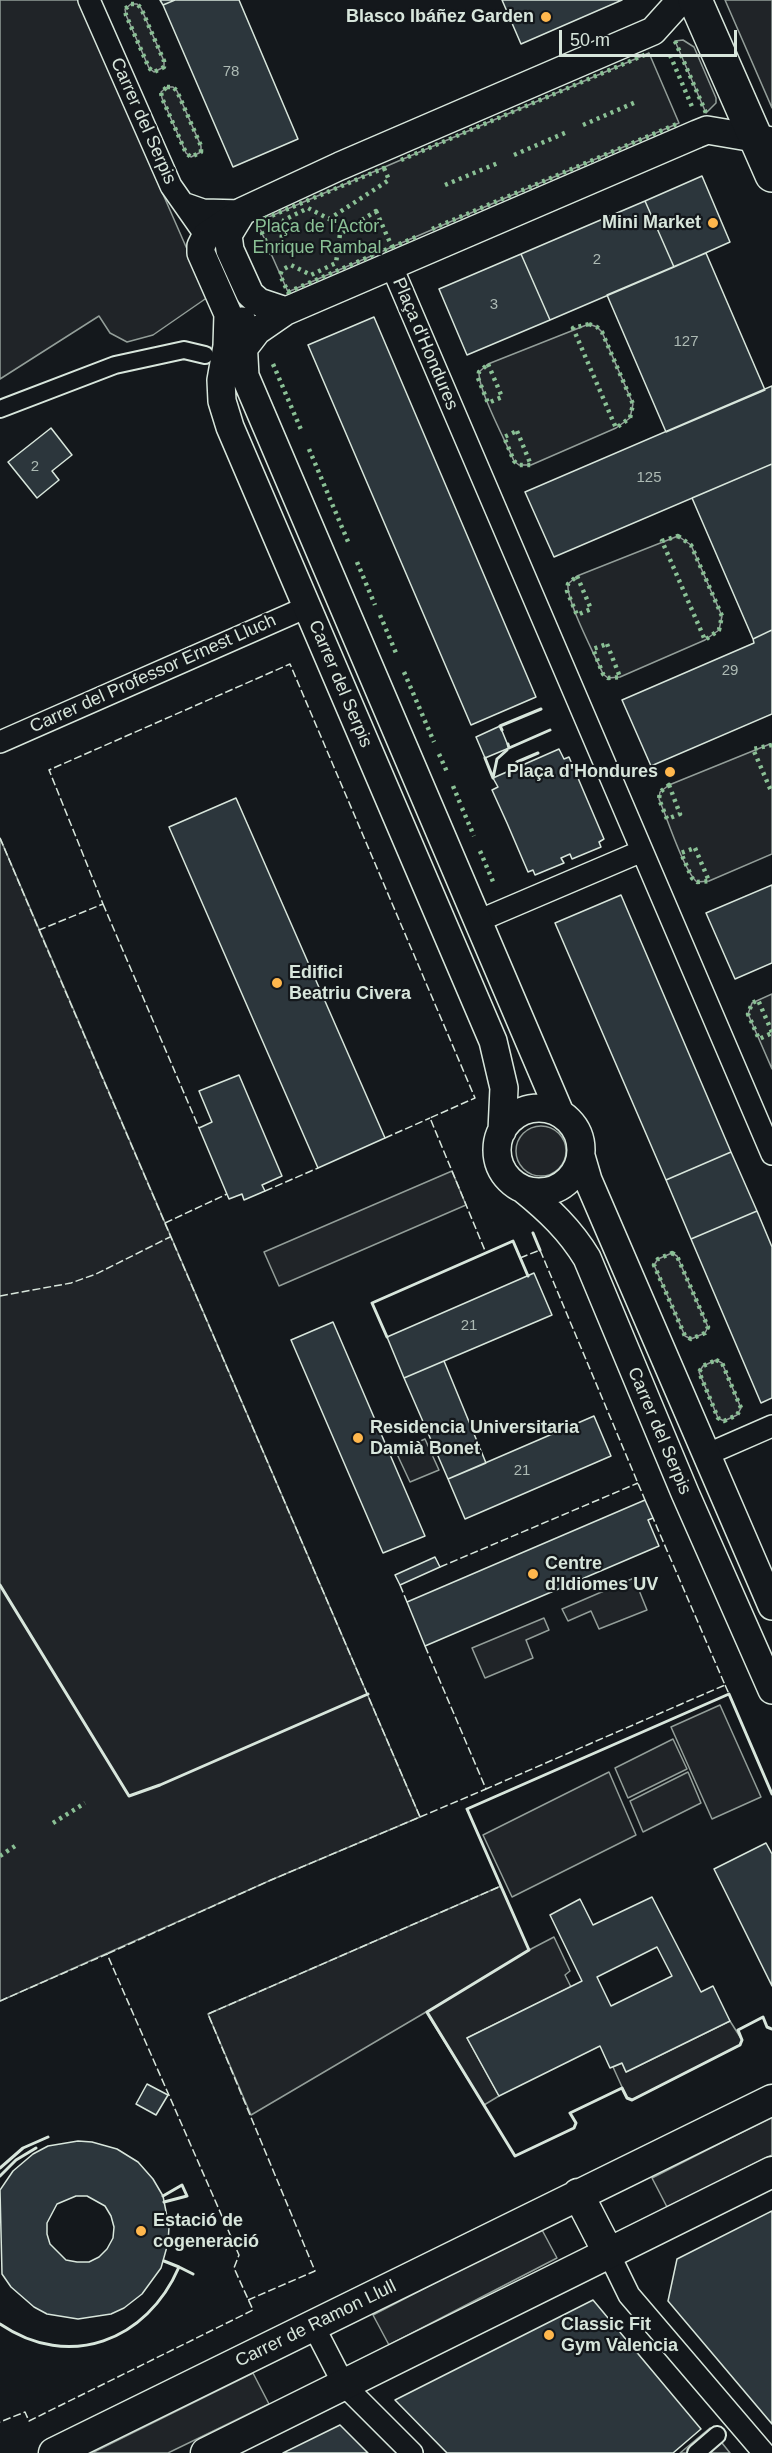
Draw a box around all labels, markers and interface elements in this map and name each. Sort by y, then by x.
place label: Blasco Ibáñez Garden [346,6,534,28]
marker: Blasco Ibáñez Garden [539,10,553,24]
scale bar [562,18,740,56]
text: 50 m [570,30,610,50]
street label: Carrer del Serpis [105,54,181,188]
house number: 78 [223,63,239,81]
place label: Mini Market [602,212,701,234]
park label: Plaça de l'Actor Enrique Rambal [252,216,382,258]
marker: Mini Market [706,216,720,230]
house number: 2 [593,251,601,269]
street label: Plaça d'Hondures [387,275,463,413]
house number: 3 [490,296,498,314]
house number: 127 [673,333,699,351]
house number: 2 [31,458,39,476]
house number: 125 [636,469,662,487]
street label: Carrer del Professor Ernest Lluch [27,610,279,738]
street label: Carrer del Serpis [303,617,377,751]
house number: 29 [722,662,738,680]
place label: Plaça d'Hondures [507,761,658,783]
marker: Plaça d'Hondures [663,765,677,779]
place label: Edifici Beatriu Civera [289,962,411,1004]
marker: Edifici Beatriu Civera [270,976,284,990]
house number: 21 [461,1317,477,1335]
street label: Carrer del Serpis [622,1364,696,1498]
place label: Residencia Universitaria Damià Bonet [370,1417,579,1460]
marker: Residencia Universitaria Damià Bonet [351,1431,365,1445]
house number: 21 [514,1462,530,1480]
place label: Centre d'Idiomes UV [545,1553,658,1596]
marker: Centre d'Idiomes UV [526,1567,540,1581]
place label: Estació de cogeneració [153,2210,259,2252]
marker: Estació de cogeneració [134,2224,148,2238]
street label: Carrer de Ramon Llull [232,2276,400,2372]
place label: Classic Fit Gym Valencia [561,2314,678,2356]
marker: Classic Fit Gym Valencia [542,2328,556,2342]

